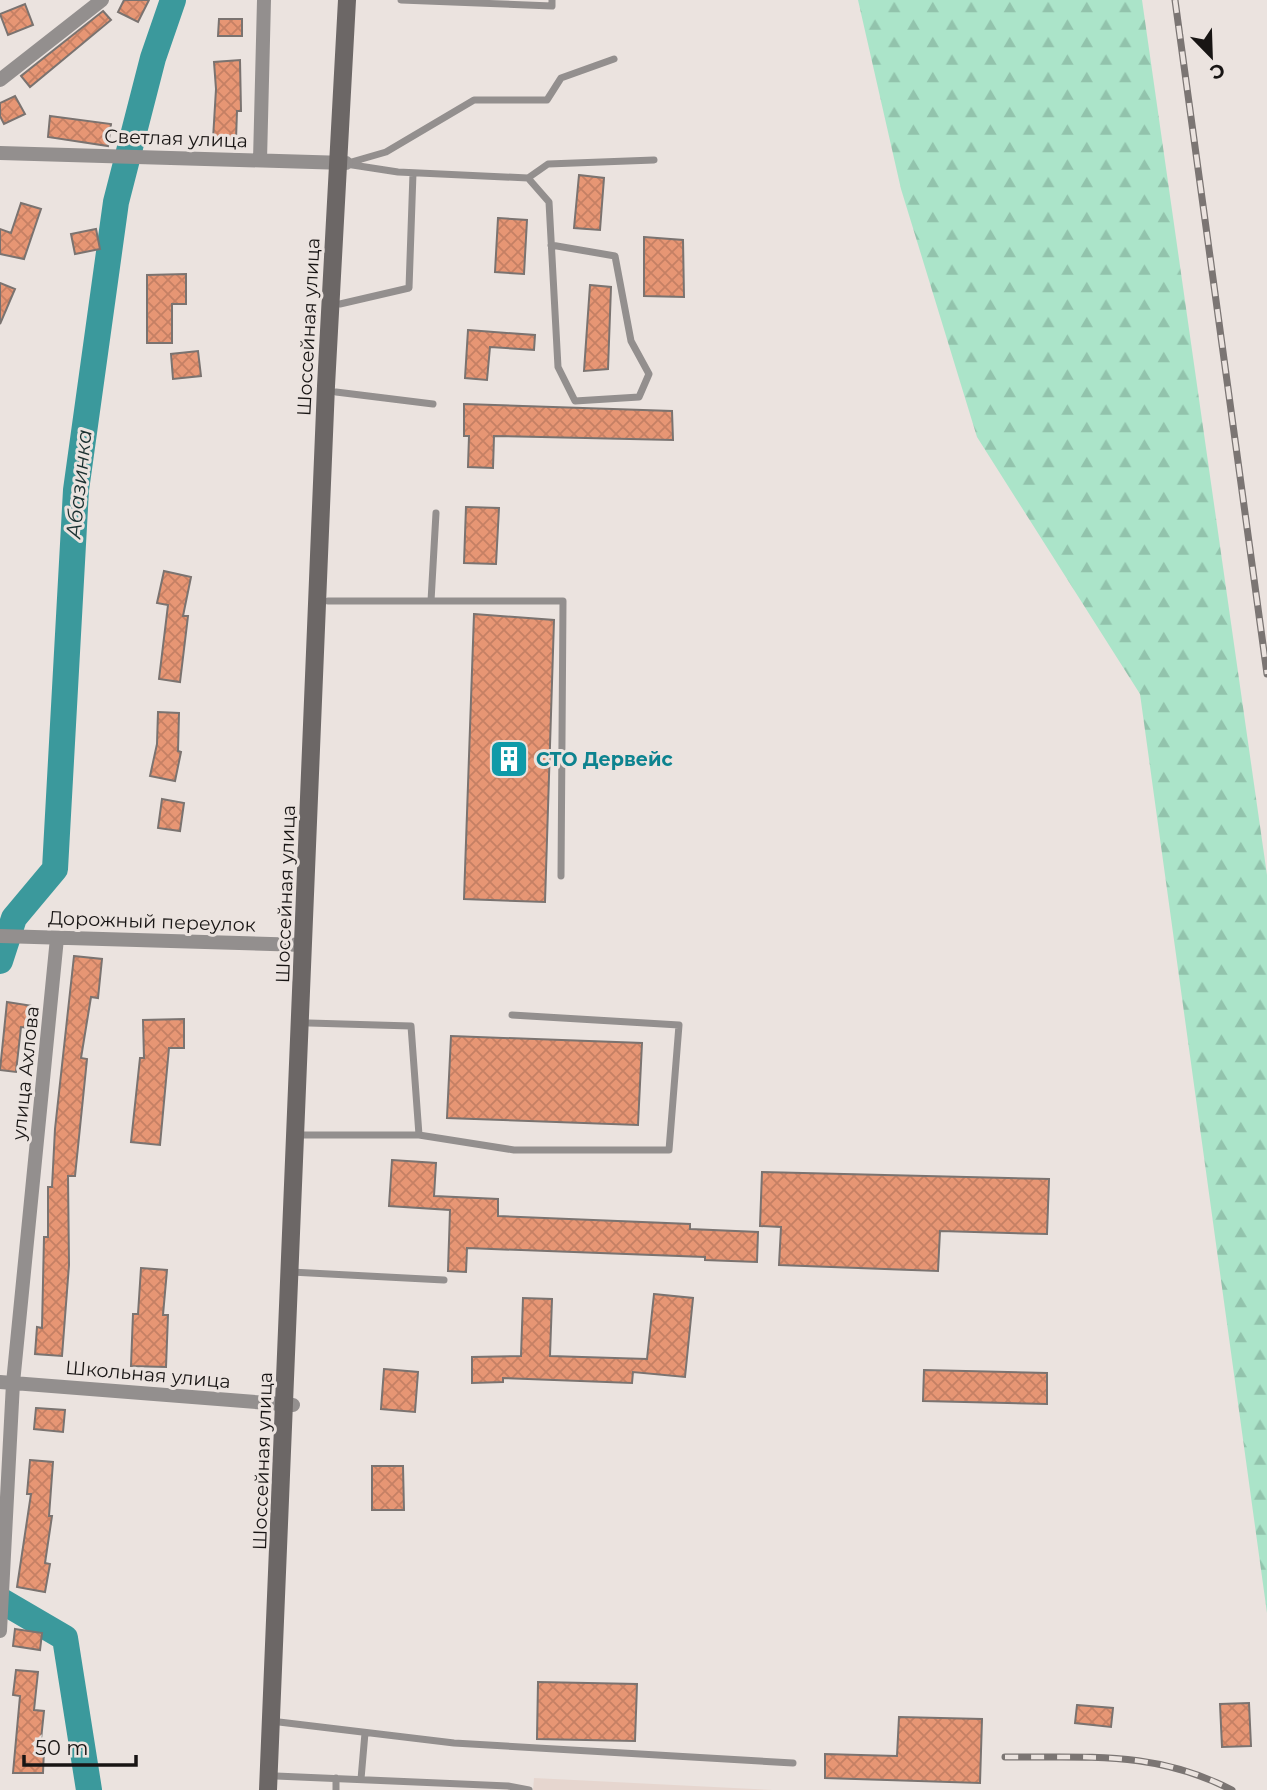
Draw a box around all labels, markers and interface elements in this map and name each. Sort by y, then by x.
north arrow [1176,21,1246,91]
text: С [1206,58,1228,85]
street label: Светлая улица [104,124,248,153]
street label: Шоссейная улица [292,237,325,417]
water label: Абазинка [60,428,97,541]
building icon: СТО Дервейс [488,738,530,780]
place label: СТО Дервейс [536,748,673,771]
street label: Шоссейная улица [271,804,300,984]
street label: Дорожный переулок [48,906,256,937]
street label: улица Ахлова [7,1005,44,1142]
street label: Школьная улица [64,1356,232,1393]
street label: Шоссейная улица [248,1371,277,1551]
scale bar [24,1724,136,1768]
text: 50 m [35,1735,89,1760]

